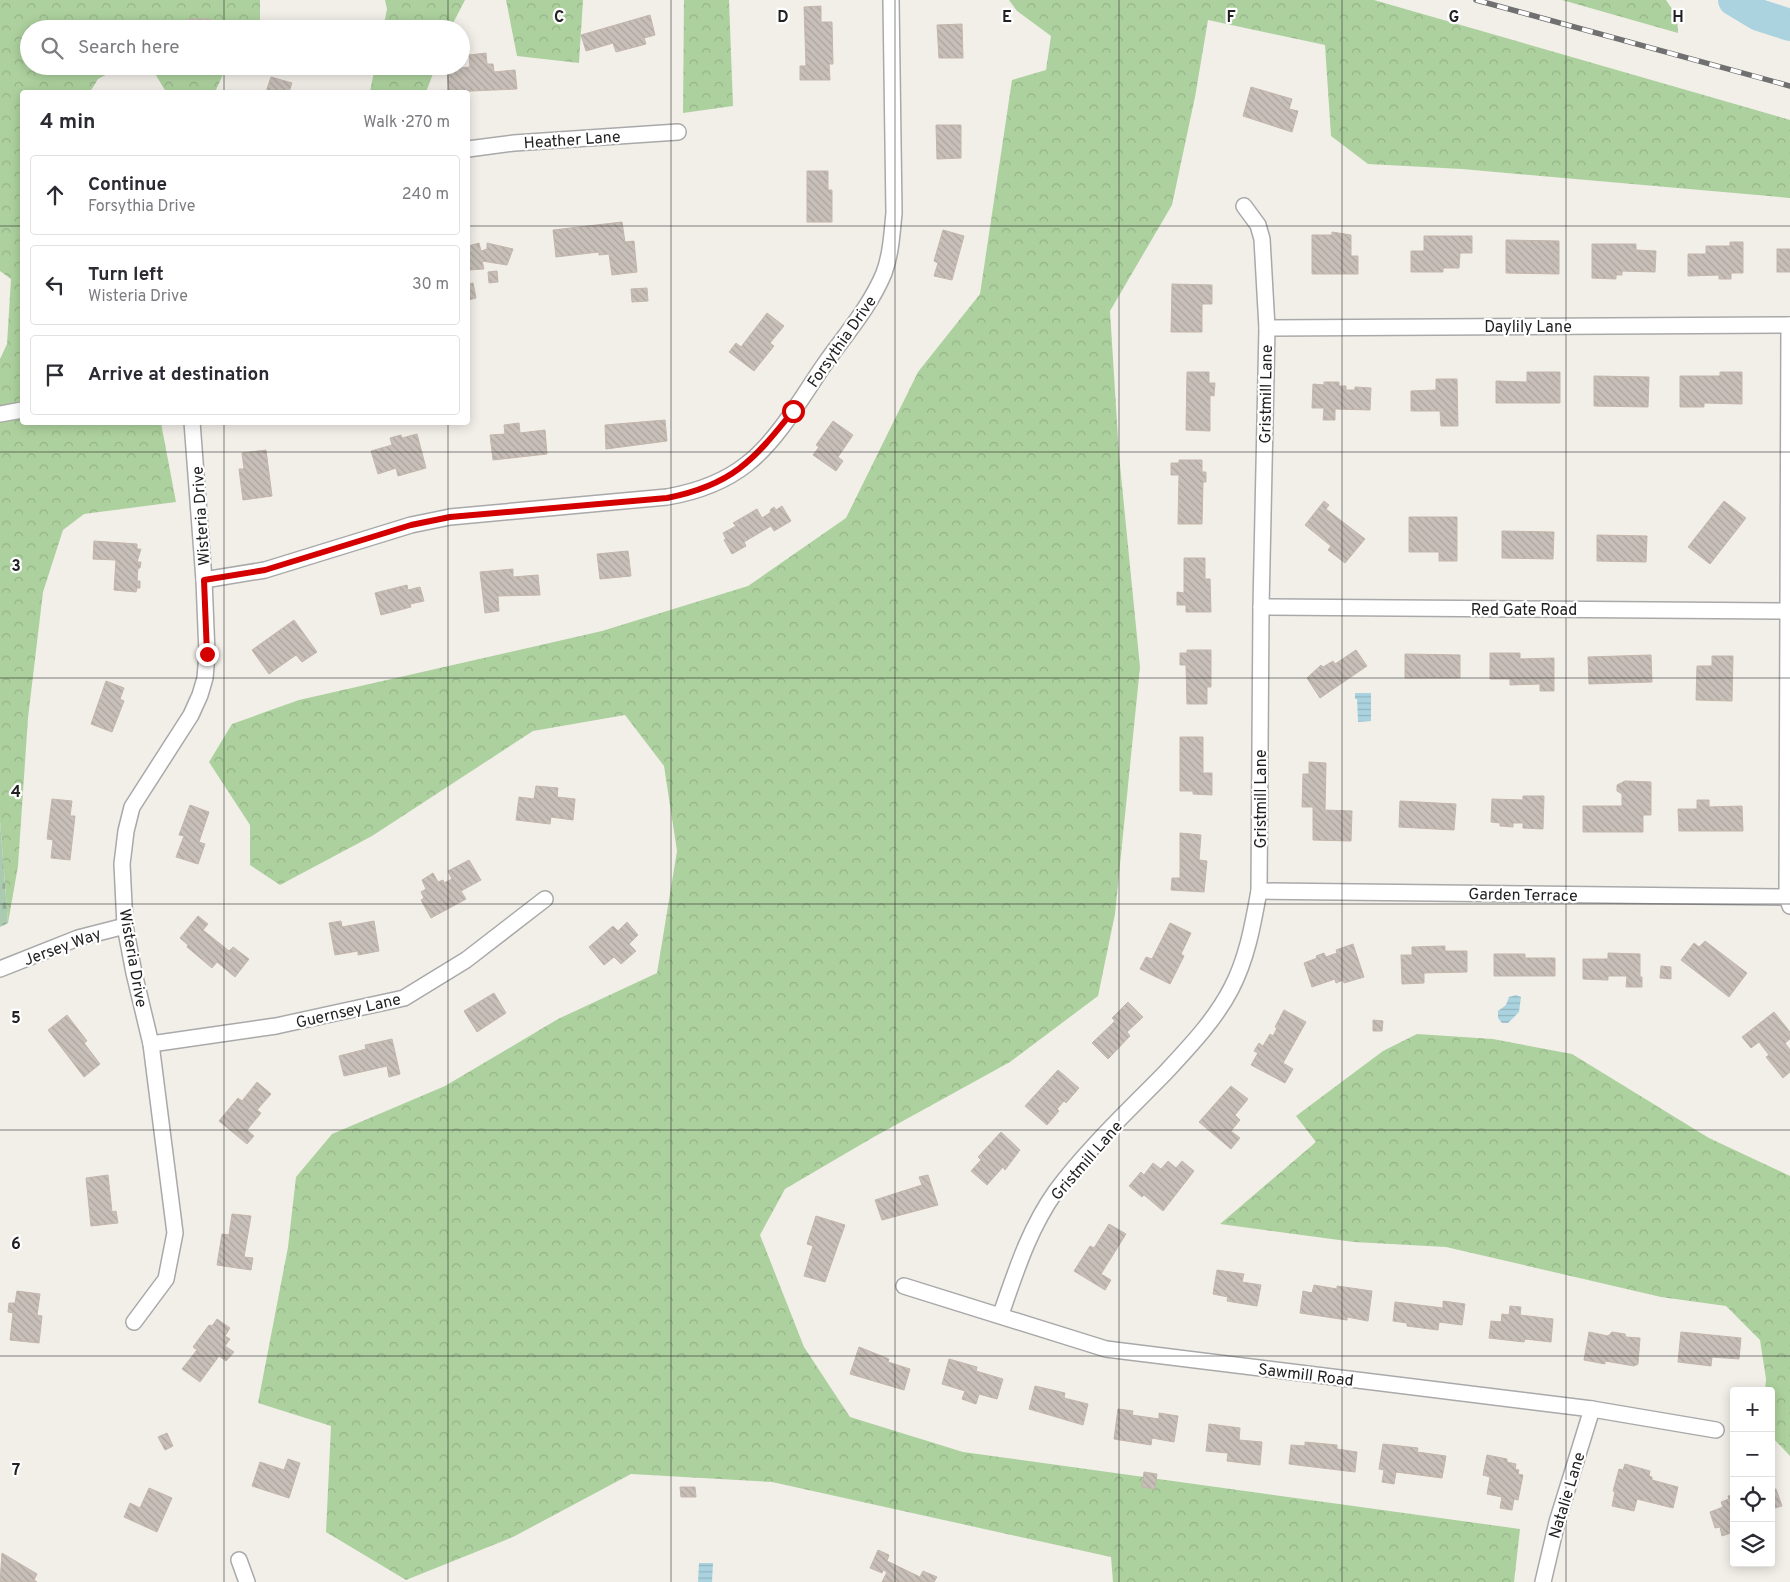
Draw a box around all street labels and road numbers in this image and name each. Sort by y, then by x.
street label: Heather Lane [523,128,621,154]
street label: Forsythia Drive [804,292,882,392]
street label: Daylily Lane [1484,318,1572,338]
street label: Gristmill Lane [1256,344,1278,444]
street label: Wisteria Drive [189,465,215,566]
street label: Red Gate Road [1471,601,1577,621]
street label: Gristmill Lane [1252,749,1272,849]
street label: Garden Terrace [1468,885,1578,907]
street label: Wisteria Drive [114,907,151,1009]
street label: Jersey Way [21,925,104,971]
street label: Guernsey Lane [294,990,403,1034]
street label: Gristmill Lane [1047,1117,1128,1205]
street label: Sawmill Road [1257,1360,1355,1392]
street label: Natalie Lane [1545,1450,1591,1541]

